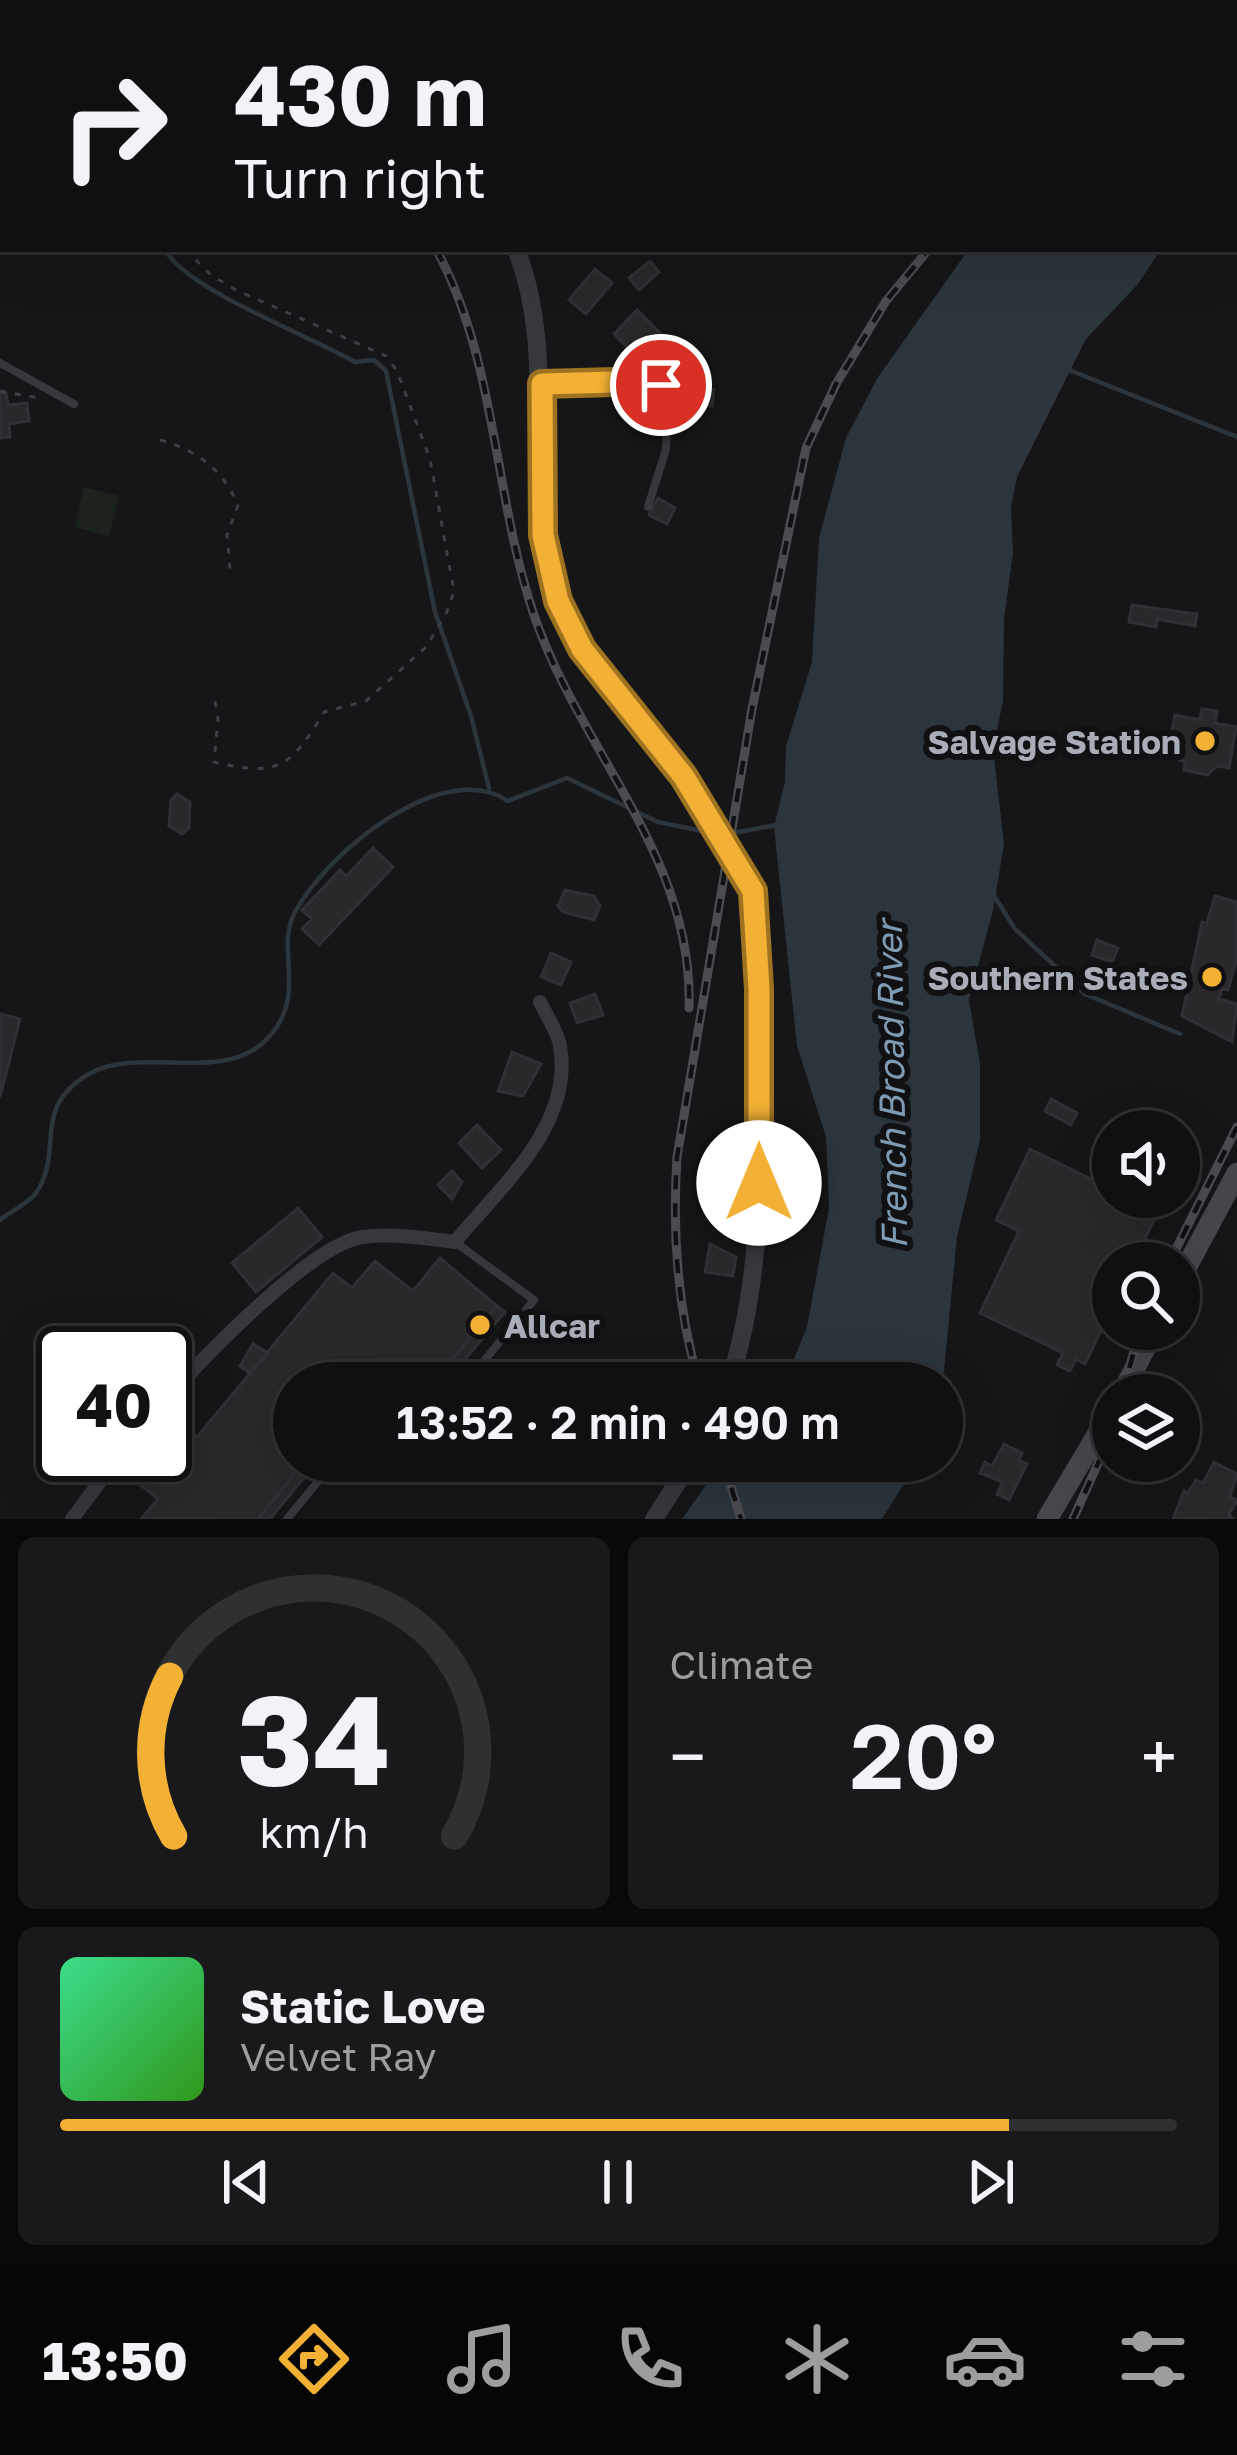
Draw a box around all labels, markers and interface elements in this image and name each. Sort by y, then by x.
text: 430 m [234,44,487,144]
icon: right [36,48,192,204]
text: Turn right [234,145,486,210]
pin [610,334,712,436]
icon: arrive [628,352,694,418]
place label: Salvage Station [927,722,1181,761]
marker: Salvage Station [1192,728,1218,754]
water label: French Broad River [867,916,915,1249]
place label: Southern States [927,958,1188,997]
marker: Southern States [1199,964,1225,990]
map controls [1092,1110,1200,1482]
button: sound [1092,1110,1200,1218]
position arrow [696,1120,822,1246]
button: search [1092,1242,1200,1350]
place label: Allcar [504,1306,600,1345]
marker: Allcar [467,1312,493,1338]
speed limit sign: 40 [36,1326,192,1482]
button: layers [1092,1374,1200,1482]
text: 13:52 · 2 min · 490 m [396,1395,840,1449]
text: Climate [670,1641,813,1688]
text: 34 [237,1663,391,1812]
text: 20° [850,1701,997,1809]
text: − [670,1716,706,1796]
text: + [1141,1716,1177,1796]
text: km/h [259,1806,368,1857]
text: Static Love [240,1979,486,2033]
text: Velvet Ray [240,2033,436,2080]
icon: previous [213,2149,279,2215]
icon: pause [585,2149,651,2215]
icon: next [958,2149,1024,2215]
icon: directions [272,2317,356,2401]
icon: music [440,2317,524,2401]
icon: phone [608,2317,692,2401]
icon: climate [775,2317,859,2401]
icon: car [943,2317,1027,2401]
icon: filters [1111,2317,1195,2401]
text: 13:50 [42,2327,188,2392]

